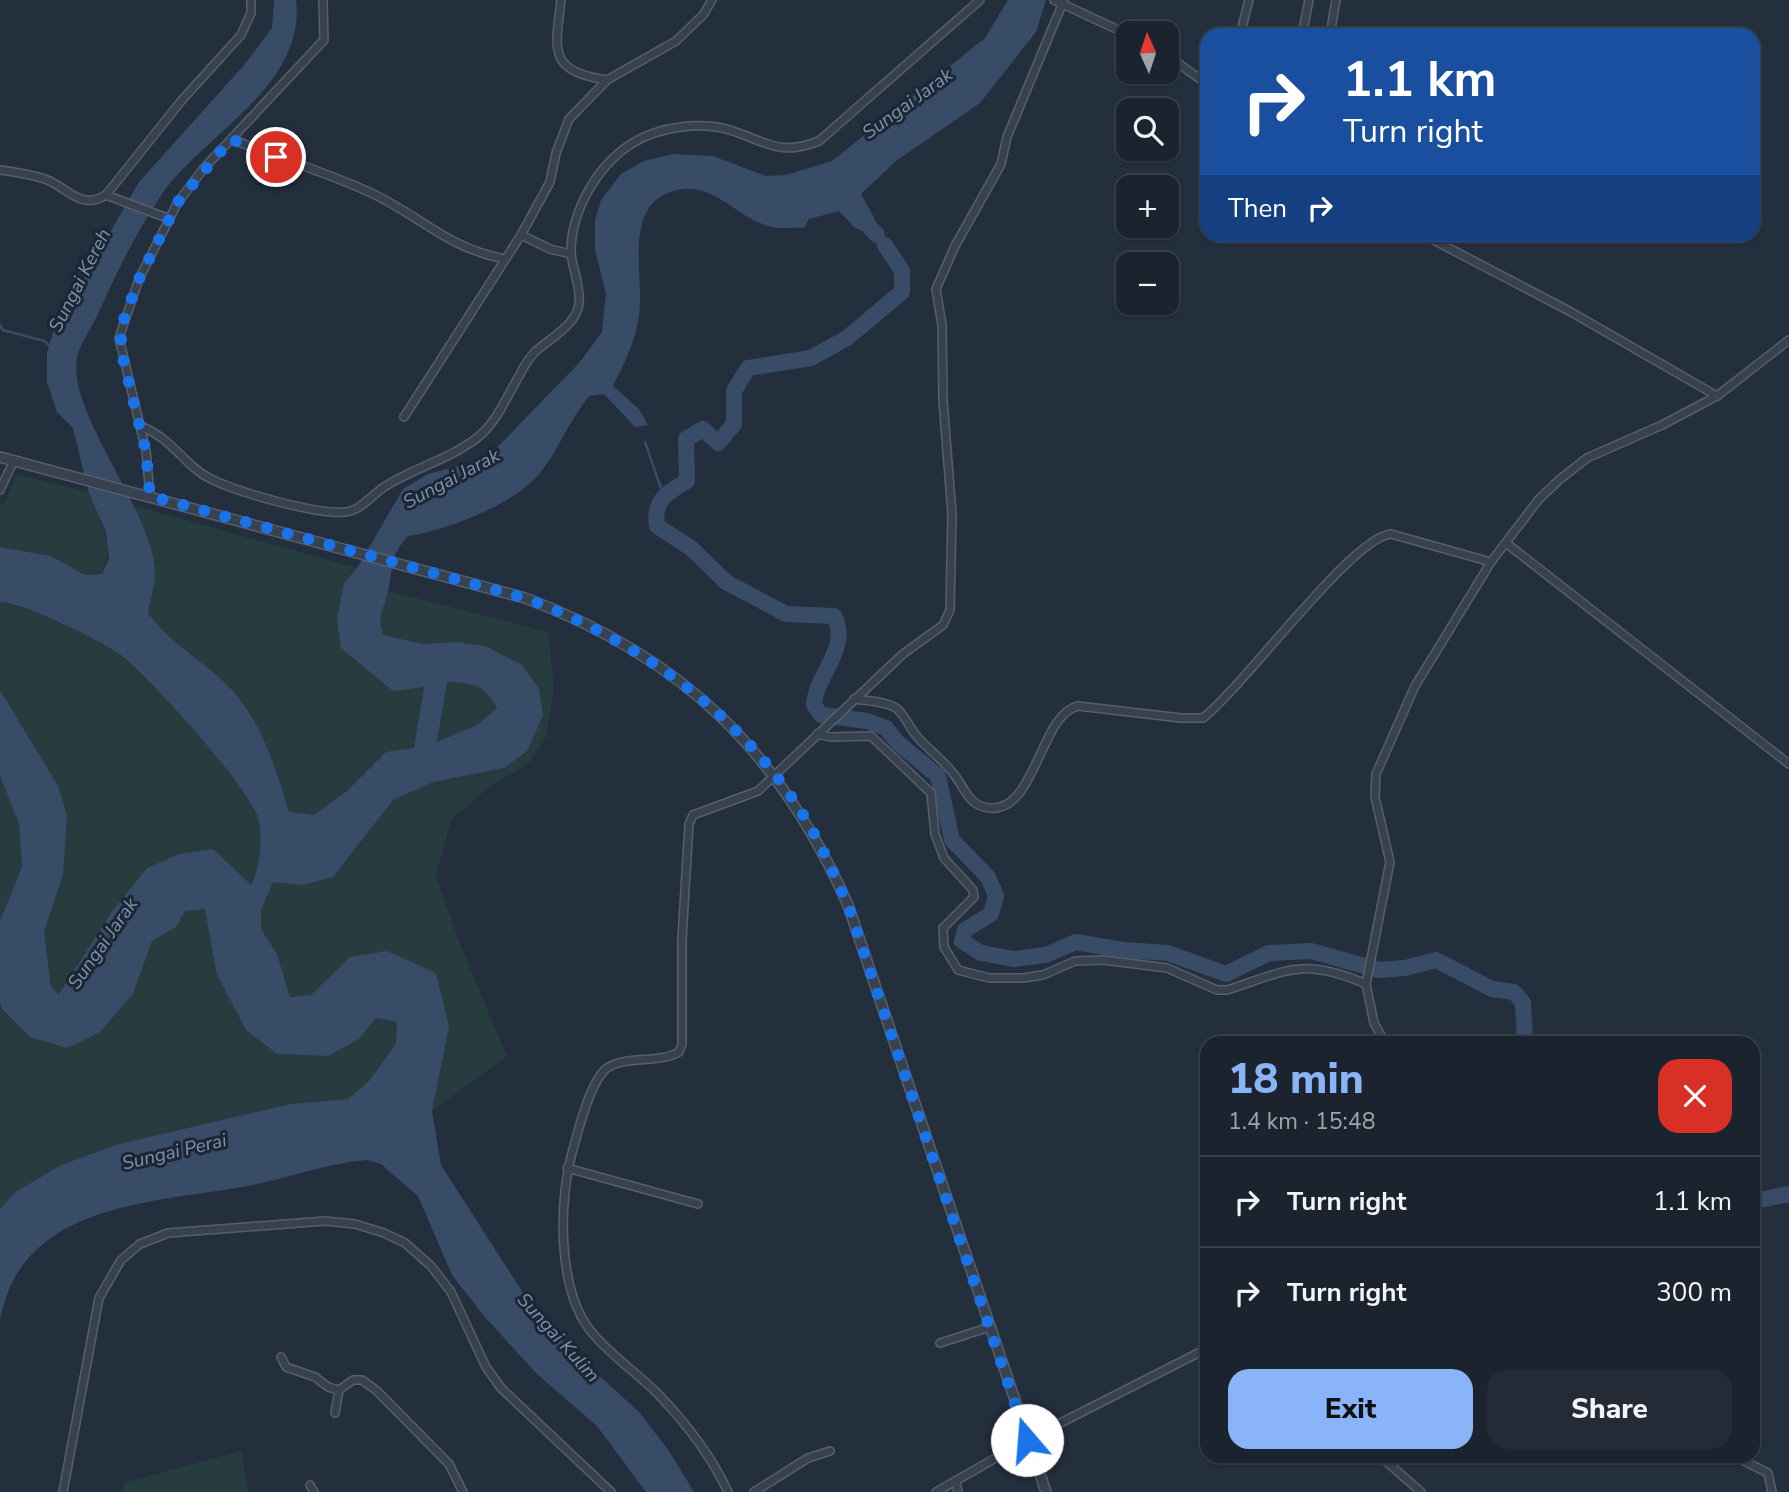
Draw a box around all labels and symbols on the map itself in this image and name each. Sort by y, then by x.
north arrow [1116,21,1180,84]
water label: Sungai Jarak [857,62,959,146]
pin [246,127,306,187]
water label: Sungai Kereh [43,224,117,337]
water label: Sungai Jarak [399,442,505,515]
water label: Sungai Jarak [62,892,144,995]
water label: Sungai Perai [119,1127,230,1177]
water label: Sungai Kulim [511,1287,605,1388]
position arrow [990,1403,1064,1477]

